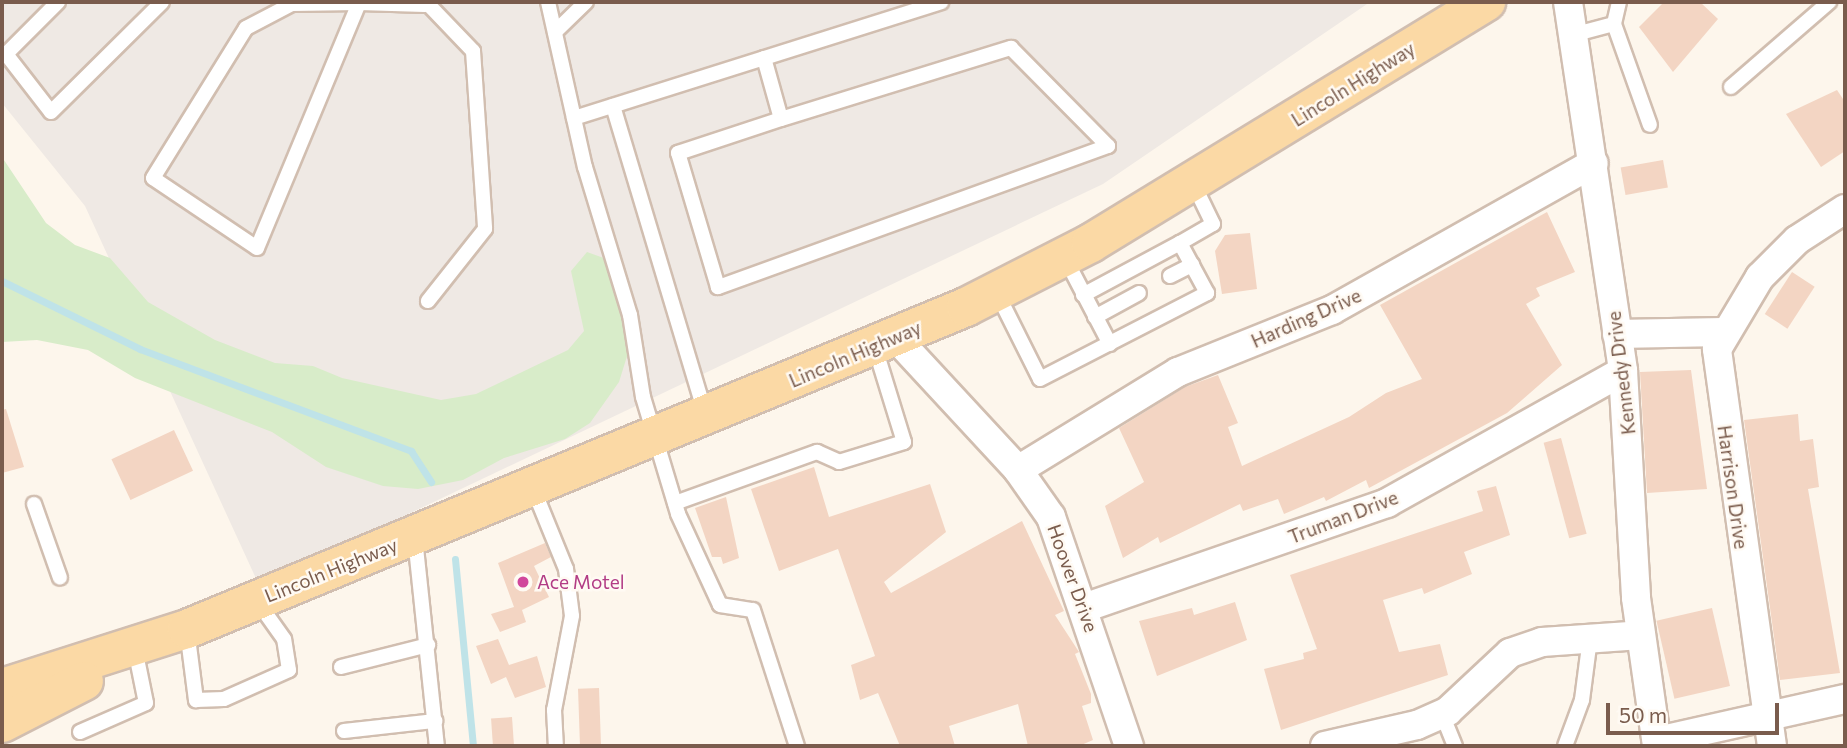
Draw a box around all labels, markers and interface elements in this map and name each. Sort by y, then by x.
street label: Lincoln Highway [1287,37,1419,131]
street label: Harding Drive [1247,284,1365,352]
street label: Kennedy Drive [1602,310,1640,436]
street label: Lincoln Highway [785,316,925,392]
street label: Harrison Drive [1713,424,1753,550]
street label: Truman Drive [1285,486,1401,548]
street label: Hoover Drive [1043,521,1103,635]
street label: Lincoln Highway [261,533,401,607]
place label: Ace Motel [537,571,625,593]
marker: Ace Motel [515,574,531,590]
scale bar [1609,688,1782,732]
text: 50 m [1619,702,1667,727]

